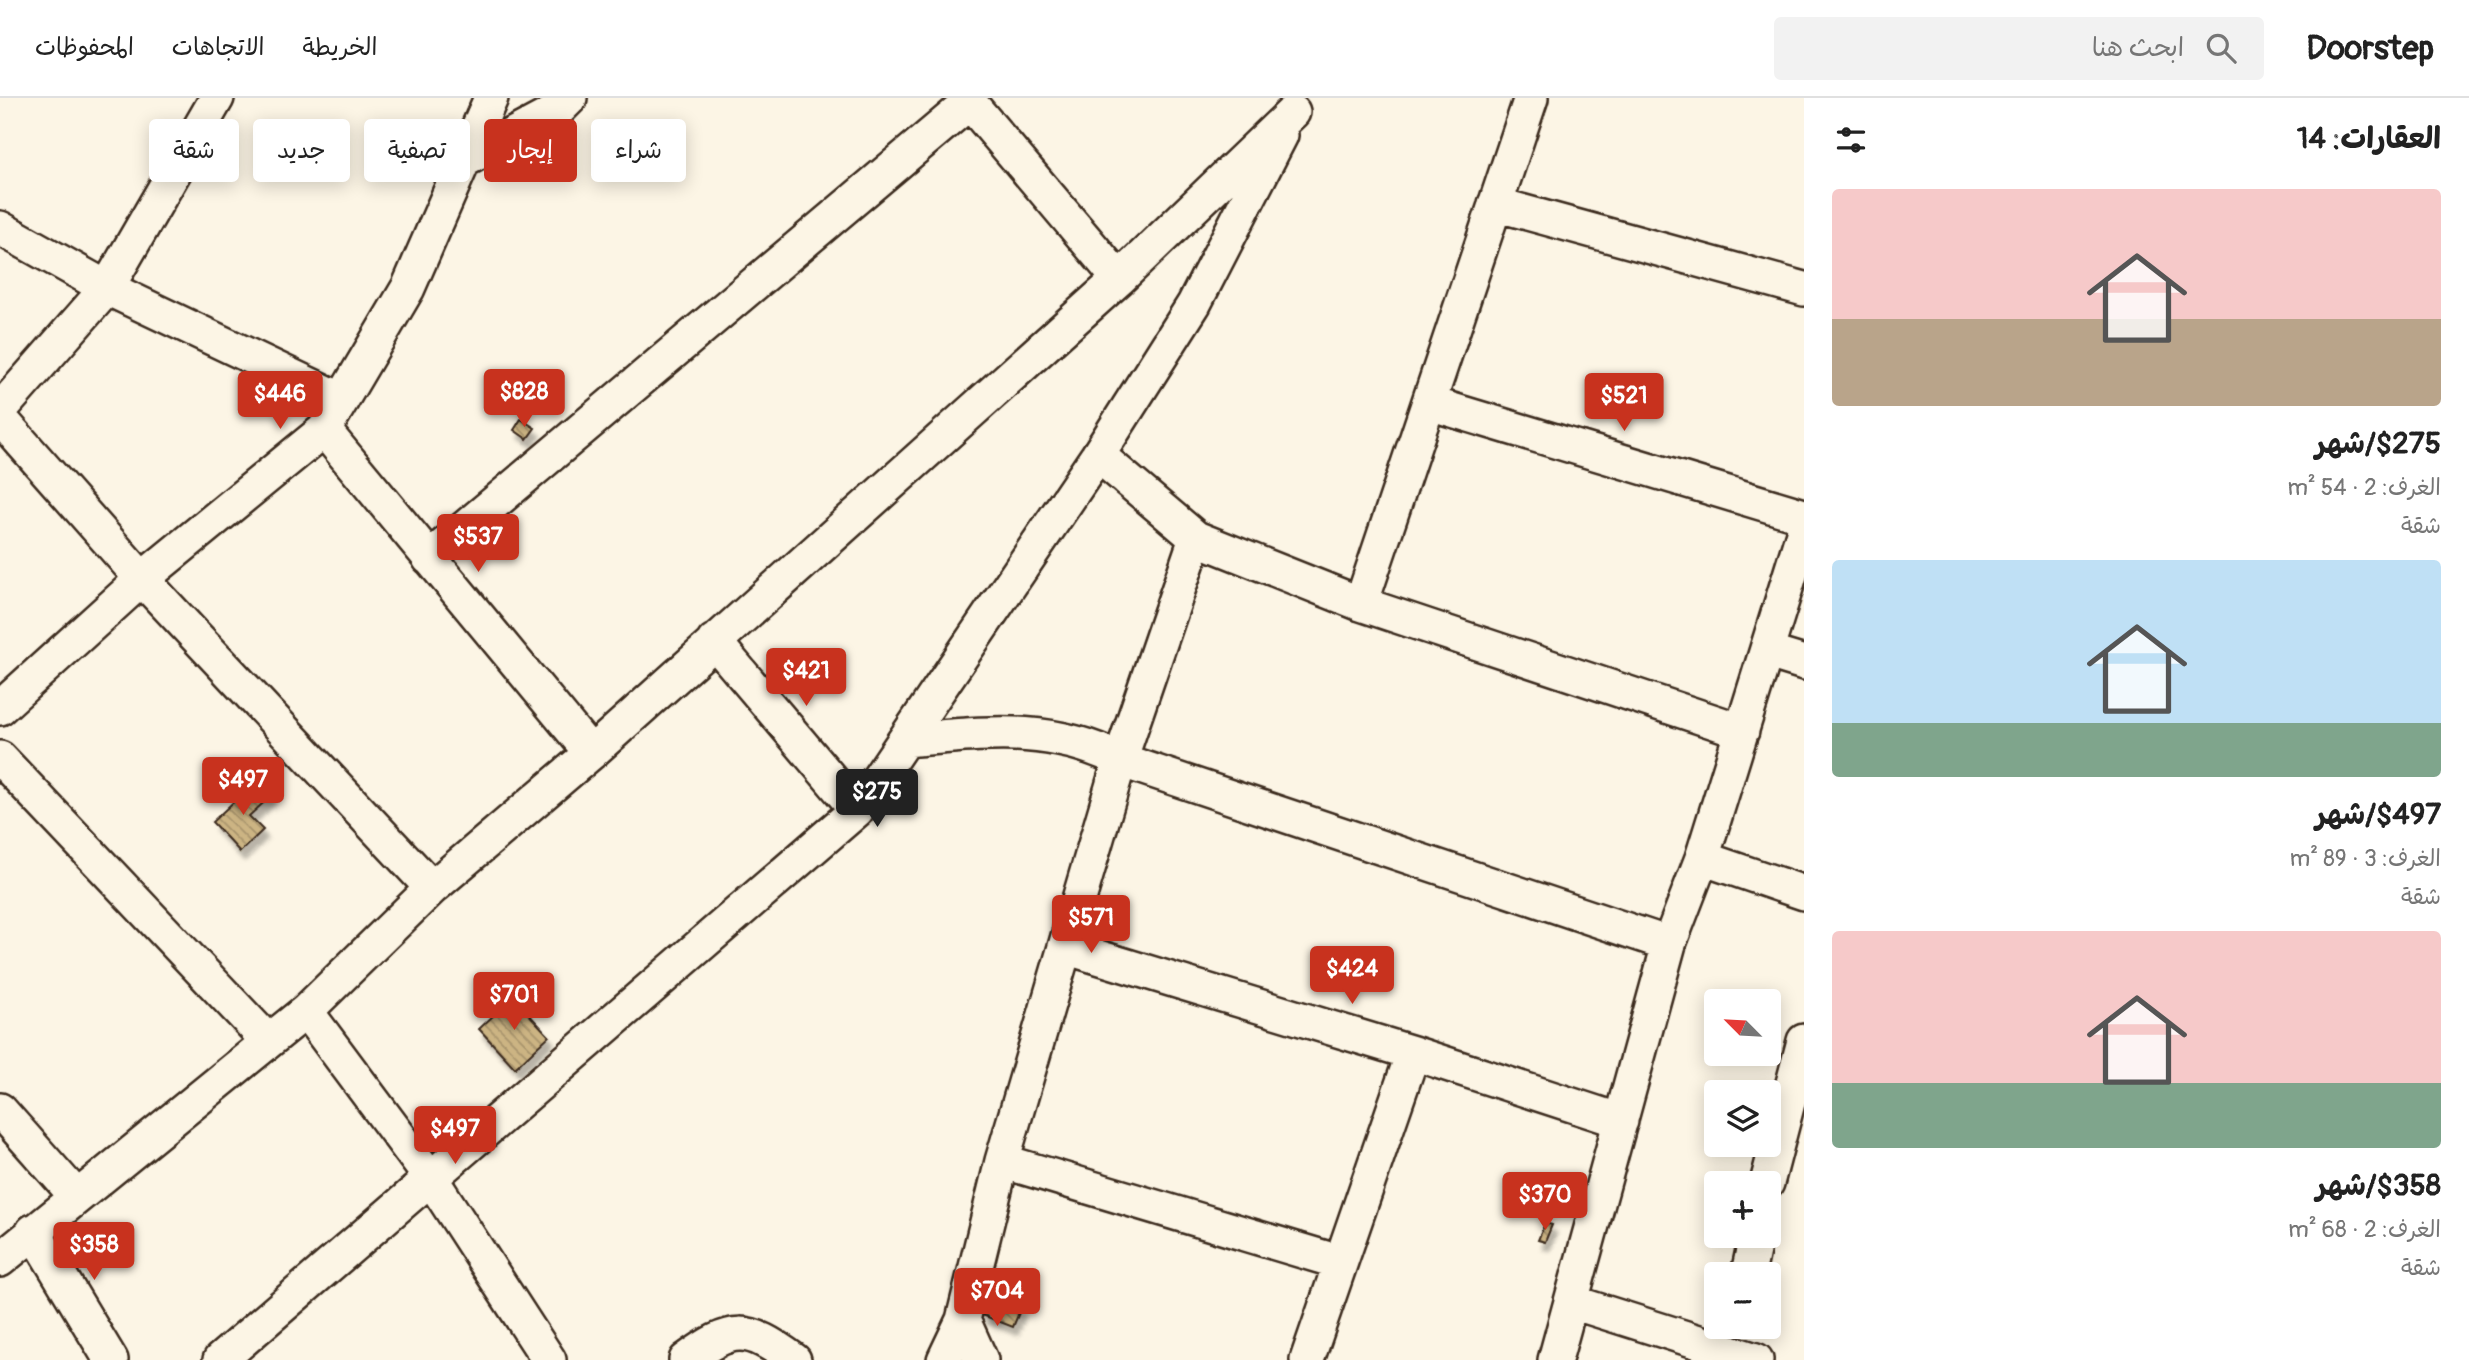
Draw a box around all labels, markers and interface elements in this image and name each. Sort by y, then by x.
search box [1774,17,2264,80]
text: Doorstep [2306,28,2434,69]
icon: search [2202,29,2240,67]
text: ابحث هنا [2092,32,2184,64]
text: المحفوظات [35,33,134,62]
text: الاتجاهات [172,33,265,62]
text: الخريطة [303,33,377,62]
chip: شقة [149,119,239,182]
chip: جديد [253,119,350,182]
chip: تصفية [364,119,470,182]
chip: إيجار [484,119,577,182]
chip: شراء [591,119,686,182]
text: العقارات: 14 [2297,120,2441,157]
icon: filters [1832,121,1870,159]
icon: home [2074,235,2200,361]
pin: $828 [483,370,565,429]
pin: $446 [239,372,321,431]
pin: $521 [1583,374,1665,433]
text: $828 [500,377,548,406]
text: $446 [254,379,306,408]
text: $521 [1601,381,1647,410]
text: $275/شهر [2315,425,2441,462]
text: الغرف: 2 · 54 m² [2287,473,2441,502]
text: شقة [2401,511,2441,540]
pin: $537 [437,514,519,574]
text: $537 [453,522,503,551]
icon: home [2074,606,2200,732]
pin: $421 [765,648,847,708]
text: $421 [782,656,830,685]
pin: $497 [202,758,284,817]
text: $497 [218,765,268,794]
pin: $275 [836,770,918,829]
text: $275 [852,777,902,806]
text: $497/شهر [2315,796,2441,833]
text: الغرف: 3 · 89 m² [2290,844,2441,873]
text: شقة [2401,882,2441,911]
pin: $571 [1050,896,1132,955]
text: $571 [1068,903,1114,932]
pin: $424 [1311,946,1393,1006]
text: $424 [1326,954,1378,983]
pin: $701 [473,972,555,1032]
icon: home [2074,977,2200,1103]
text: $701 [489,980,539,1009]
north arrow [1704,989,1782,1066]
map controls [1704,989,1781,1339]
button: layers [1704,1080,1781,1157]
pin: $497 [414,1107,496,1166]
text: $497 [430,1114,480,1143]
text: $358/شهر [2316,1167,2441,1204]
button: + [1704,1171,1781,1248]
pin: $370 [1504,1172,1586,1232]
text: $370 [1518,1180,1572,1209]
text: الغرف: 2 · 68 m² [2288,1215,2441,1244]
pin: $358 [53,1222,135,1282]
text: $358 [69,1230,119,1259]
text: شقة [2401,1253,2441,1282]
button: − [1704,1262,1781,1339]
pin: $704 [956,1268,1038,1328]
text: $704 [970,1276,1024,1305]

